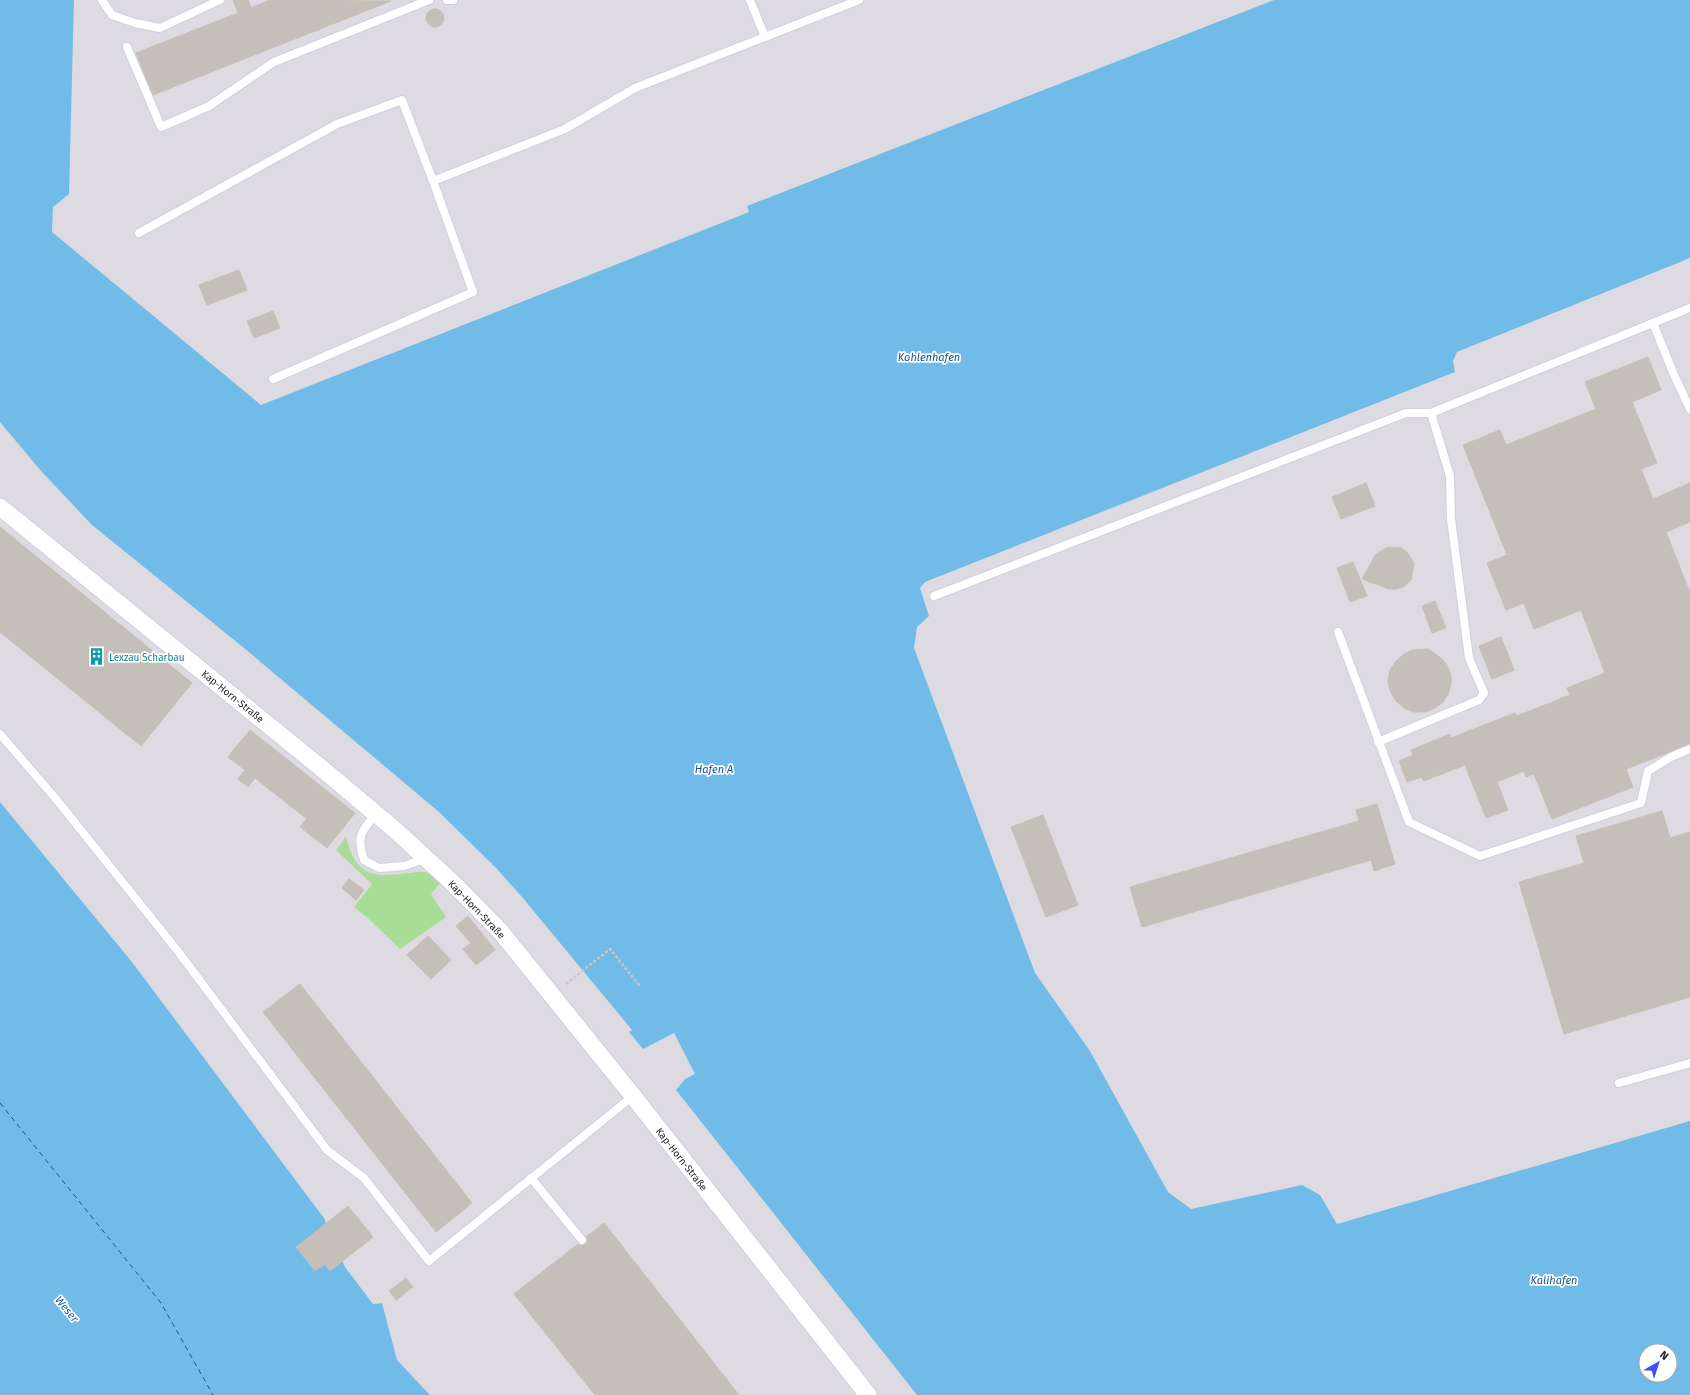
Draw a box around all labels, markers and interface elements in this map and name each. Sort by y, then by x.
water label: Kohlenhafen [898,351,960,364]
building icon: Lexzau Scharbau [86,647,106,667]
place label: Lexzau Scharbau [109,652,185,664]
street label: Kap-Horn-Straße [199,668,266,726]
water label: Hafen A [695,763,733,776]
street label: Kap-Horn-Straße [445,878,507,941]
street label: Kap-Horn-Straße [653,1126,710,1194]
water label: Kalihafen [1531,1274,1577,1287]
water label: Weser [52,1294,82,1325]
north arrow [1638,1343,1678,1383]
text: N [1657,1348,1671,1363]

